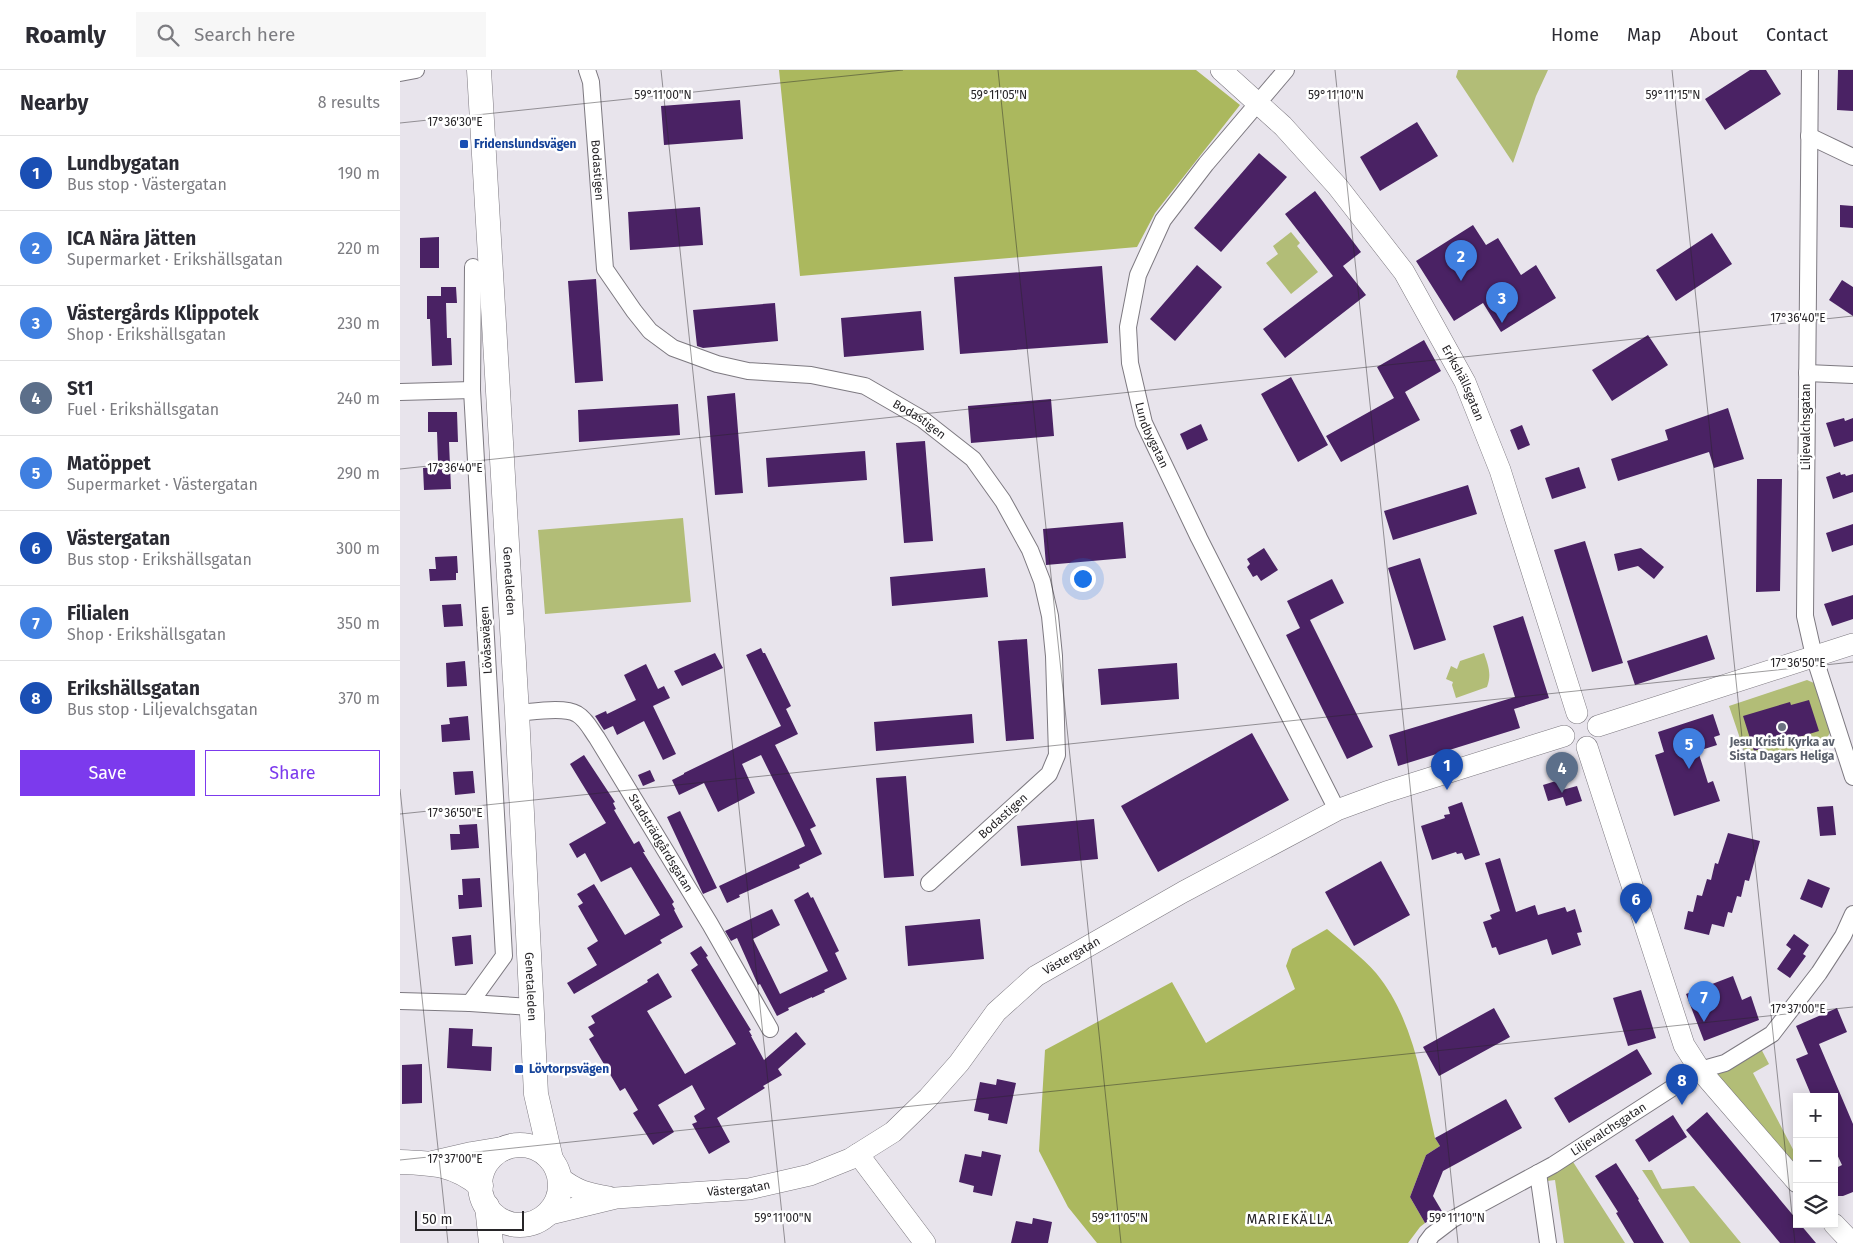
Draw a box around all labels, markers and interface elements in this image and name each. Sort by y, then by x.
search box [136,12,486,57]
text: Roamly [25,21,106,49]
icon: search [154,21,182,49]
text: Search here [194,23,295,46]
text: Home [1551,24,1599,46]
text: Map [1627,24,1661,46]
text: About [1689,24,1738,46]
text: Contact [1766,24,1828,46]
text: 59°11'00"N [634,88,692,102]
text: 59°11'05"N [971,88,1027,102]
text: 59°11'10"N [1308,88,1364,102]
text: 59°11'15"N [1645,88,1701,102]
text: Nearby [20,90,88,116]
text: 8 results [318,93,380,112]
text: 17°36'30"E [427,115,483,129]
place label: Fridenslundsvägen [474,137,577,151]
marker: Fridenslundsvägen [458,138,470,150]
street label: Bodastigen [588,139,607,201]
text: Lundbygatan [67,152,180,175]
text: 1 [32,164,40,183]
text: 190 m [338,164,380,183]
text: Bus stop · Västergatan [67,175,227,194]
text: ICA Nära Jätten [67,227,196,250]
text: 2 [32,239,40,258]
text: 220 m [337,239,380,258]
pin: 2 [1445,240,1477,281]
text: Supermarket · Erikshällsgatan [67,250,283,269]
pin: 3 [1486,282,1518,323]
text: Västergårds Klippotek [67,302,259,325]
text: 17°36'40"E [1770,311,1826,325]
text: 3 [32,314,40,333]
text: 230 m [337,314,380,333]
text: Shop · Erikshällsgatan [67,325,226,344]
street label: Erikshällsgatan [1439,342,1487,423]
text: St1 [67,377,94,400]
street label: Liljevalchsgatan [1799,383,1813,471]
text: 4 [31,389,41,408]
text: 240 m [337,389,380,408]
street label: Bodastigen [890,397,949,442]
text: Fuel · Erikshällsgatan [67,400,219,419]
street label: Lundbygatan [1132,401,1172,470]
text: Matöppet [67,452,151,475]
text: 17°36'40"E [427,461,483,475]
text: 5 [32,464,40,483]
text: 290 m [337,464,380,483]
text: Supermarket · Västergatan [67,475,258,494]
text: Västergatan [67,527,170,550]
text: 6 [31,539,41,558]
text: 300 m [336,539,380,558]
street label: Genetaleden [500,546,518,616]
text: Bus stop · Erikshällsgatan [67,550,252,569]
your location [1070,566,1096,592]
text: Filialen [67,602,129,625]
street label: Lövåsavägen [477,606,495,674]
text: 7 [32,614,40,633]
text: 350 m [337,614,380,633]
text: Shop · Erikshällsgatan [67,625,226,644]
text: 17°36'50"E [1770,656,1826,670]
text: Erikshällsgatan [67,677,200,700]
text: 8 [31,689,41,708]
text: 370 m [338,689,380,708]
text: Bus stop · Liljevalchsgatan [67,700,258,719]
marker: Jesu Kristi Kyrka av Sista Dagars Heliga [1776,721,1788,733]
pin: 5 [1673,728,1705,769]
place label: Jesu Kristi Kyrka av Sista Dagars Heliga [1728,735,1835,763]
pin: 1 [1431,749,1463,790]
button: Save [20,750,195,796]
button: Share [205,750,380,796]
pin: 4 [1546,752,1578,793]
street label: Bodastigen [976,790,1030,842]
street label: Stadsträdgårdsgatan [626,791,696,895]
text: 17°36'50"E [427,806,483,820]
pin: 6 [1620,883,1652,924]
street label: Västergatan [1040,934,1103,978]
street label: Genetaleden [522,952,539,1021]
pin: 7 [1688,981,1720,1022]
text: 17°37'00"E [1770,1002,1826,1016]
place label: Lövtorpsvägen [529,1062,609,1076]
marker: Lövtorpsvägen [513,1063,525,1075]
pin: 8 [1666,1064,1698,1105]
map controls [1793,1093,1838,1228]
button: + [1793,1093,1838,1138]
street label: Liljevalchsgatan [1568,1100,1649,1159]
button: − [1793,1138,1838,1183]
text: 17°37'00"E [427,1152,483,1166]
street label: Västergatan [706,1177,772,1199]
button: layers [1793,1183,1838,1228]
scale bar [415,1208,524,1231]
text: 50 m [422,1211,453,1228]
text: 59°11'00"N [754,1211,812,1225]
text: 59°11'05"N [1092,1211,1148,1225]
district label: MARIEKÄLLA [1246,1211,1334,1228]
text: 59°11'10"N [1429,1211,1485,1225]

